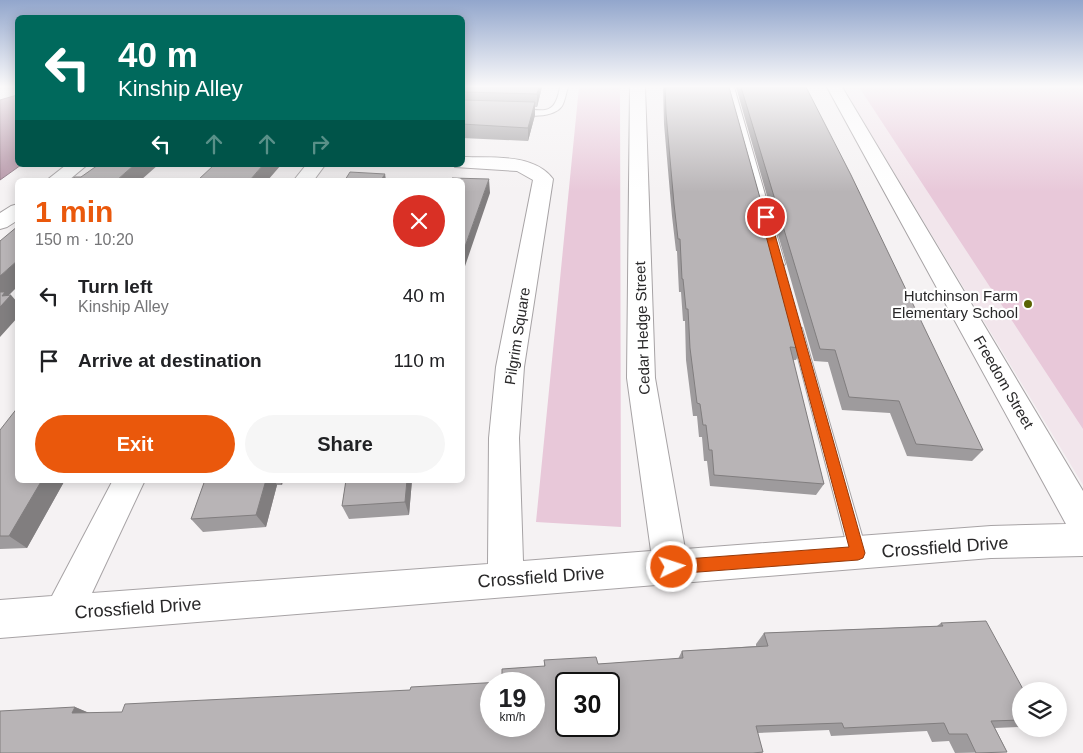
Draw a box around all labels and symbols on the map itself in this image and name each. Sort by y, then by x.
pin [745,196,787,238]
street label: Cedar Hedge Street [631,260,653,395]
street label: Pilgrim Square [501,286,533,386]
place label: Hutchinson Farm Elementary School [892,287,1018,321]
marker: Hutchinson Farm Elementary School [1022,298,1034,310]
street label: Freedom Street [971,333,1038,432]
street label: Crossfield Drive [881,533,1009,561]
position arrow [645,540,697,592]
street label: Crossfield Drive [477,563,605,591]
street label: Crossfield Drive [74,594,202,622]
speed limit sign: 30 [555,672,620,737]

